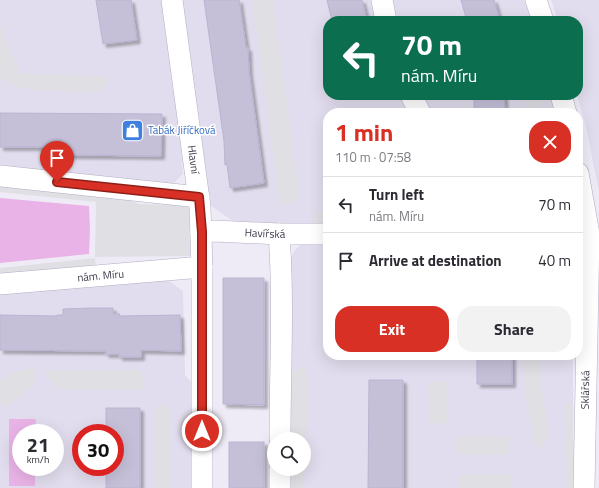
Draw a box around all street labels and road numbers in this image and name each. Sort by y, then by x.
street label: Hlavní [184,144,204,177]
street label: Havířská [244,224,286,242]
street label: nám. Míru [77,266,125,285]
street label: Sklářská [577,370,593,410]

